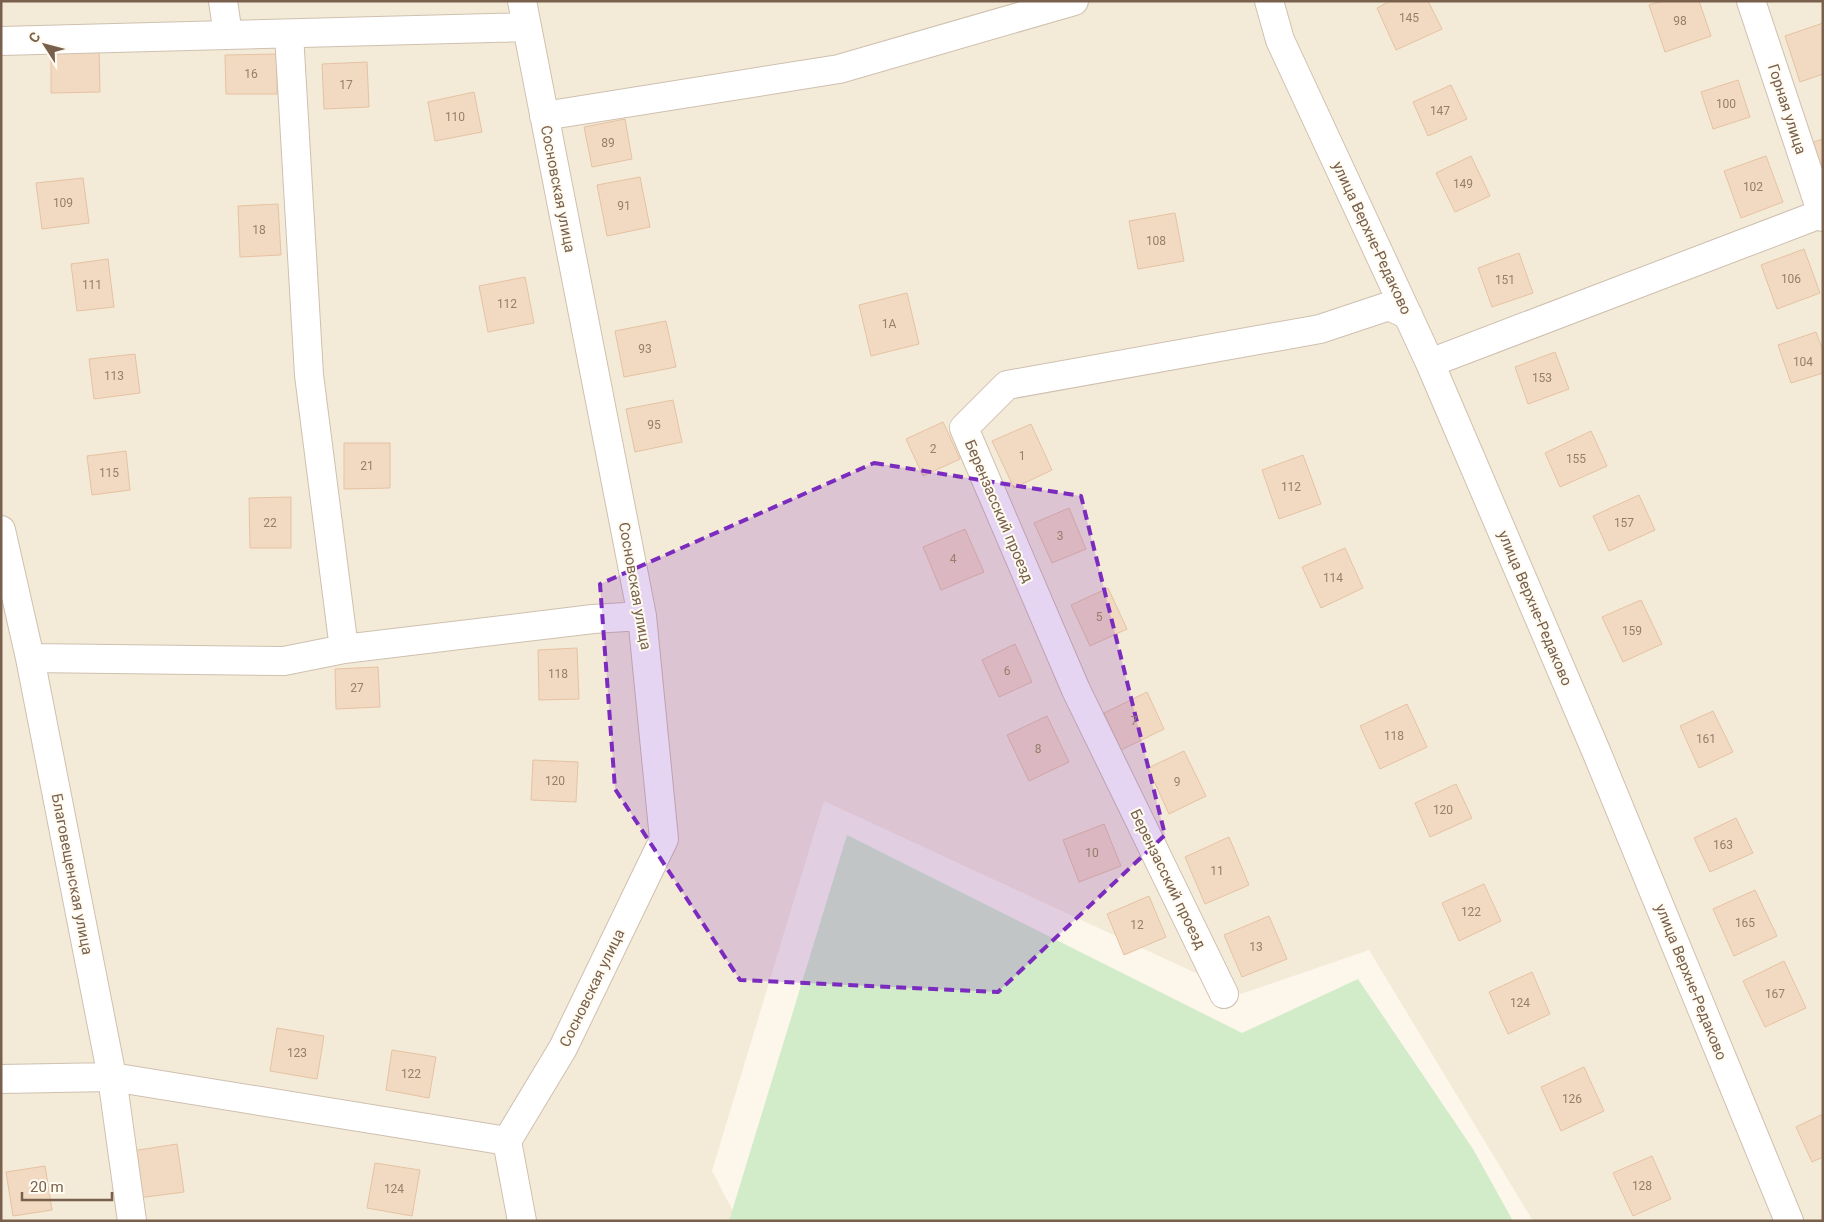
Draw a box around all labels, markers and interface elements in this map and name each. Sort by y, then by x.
house number: 145 [1399,11,1419,25]
house number: 98 [1673,14,1687,28]
north arrow [20,20,70,70]
text: С [25,29,44,46]
street label: Горная улица [1764,62,1810,156]
house number: 16 [244,67,258,81]
house number: 17 [339,78,353,92]
house number: 100 [1716,97,1736,111]
house number: 147 [1430,104,1450,118]
house number: 110 [445,110,465,124]
street label: Сосновская улица [537,124,579,254]
house number: 89 [601,136,615,150]
street label: улица Верхне-Редаково [1329,159,1415,317]
house number: 149 [1453,177,1473,191]
house number: 102 [1743,180,1763,194]
house number: 109 [53,196,73,210]
house number: 91 [617,199,631,213]
house number: 18 [252,223,266,237]
house number: 108 [1146,234,1166,248]
house number: 106 [1781,272,1801,286]
house number: 151 [1495,273,1515,287]
house number: 111 [82,278,102,292]
house number: 112 [497,297,517,311]
house number: 1А [882,317,896,331]
house number: 93 [638,342,652,356]
house number: 104 [1793,355,1813,369]
house number: 113 [104,369,124,383]
house number: 153 [1532,371,1552,385]
house number: 95 [647,418,661,432]
street label: Берензасский проезд [961,437,1037,585]
house number: 2 [930,442,937,456]
house number: 1 [1019,449,1025,463]
house number: 155 [1566,452,1586,466]
house number: 21 [360,459,374,473]
house number: 115 [99,466,119,480]
house number: 112 [1281,480,1301,494]
house number: 22 [263,516,277,530]
house number: 157 [1614,516,1634,530]
street label: Сосновская улица [615,521,655,651]
street label: улица Верхне-Редаково [1494,528,1576,688]
house number: 3 [1057,529,1063,543]
house number: 4 [950,552,957,566]
house number: 114 [1323,571,1343,585]
house number: 5 [1096,610,1103,624]
house number: 159 [1622,624,1642,638]
house number: 6 [1004,664,1011,678]
house number: 118 [548,667,568,681]
house number: 27 [350,681,364,695]
house number: 7 [1131,714,1138,728]
house number: 118 [1384,729,1404,743]
house number: 161 [1696,732,1716,746]
house number: 8 [1035,742,1042,756]
house number: 120 [545,774,565,788]
house number: 9 [1174,775,1180,789]
street label: Благовещенская улица [48,792,96,956]
house number: 120 [1433,803,1453,817]
street label: Берензасский проезд [1126,806,1210,952]
house number: 163 [1713,838,1733,852]
house number: 10 [1085,846,1099,860]
house number: 11 [1210,864,1224,878]
street label: улица Верхне-Редаково [1651,901,1731,1063]
house number: 122 [1461,905,1481,919]
house number: 165 [1735,916,1755,930]
house number: 12 [1130,918,1144,932]
street label: Сосновская улица [556,926,628,1050]
house number: 13 [1249,940,1263,954]
house number: 167 [1765,987,1785,1001]
house number: 124 [1510,996,1530,1010]
house number: 123 [287,1046,307,1060]
house number: 122 [401,1067,421,1081]
house number: 126 [1562,1092,1582,1106]
scale bar [22,1170,112,1202]
text: 20 m [30,1178,64,1196]
house number: 128 [1632,1179,1652,1193]
house number: 124 [384,1182,404,1196]

